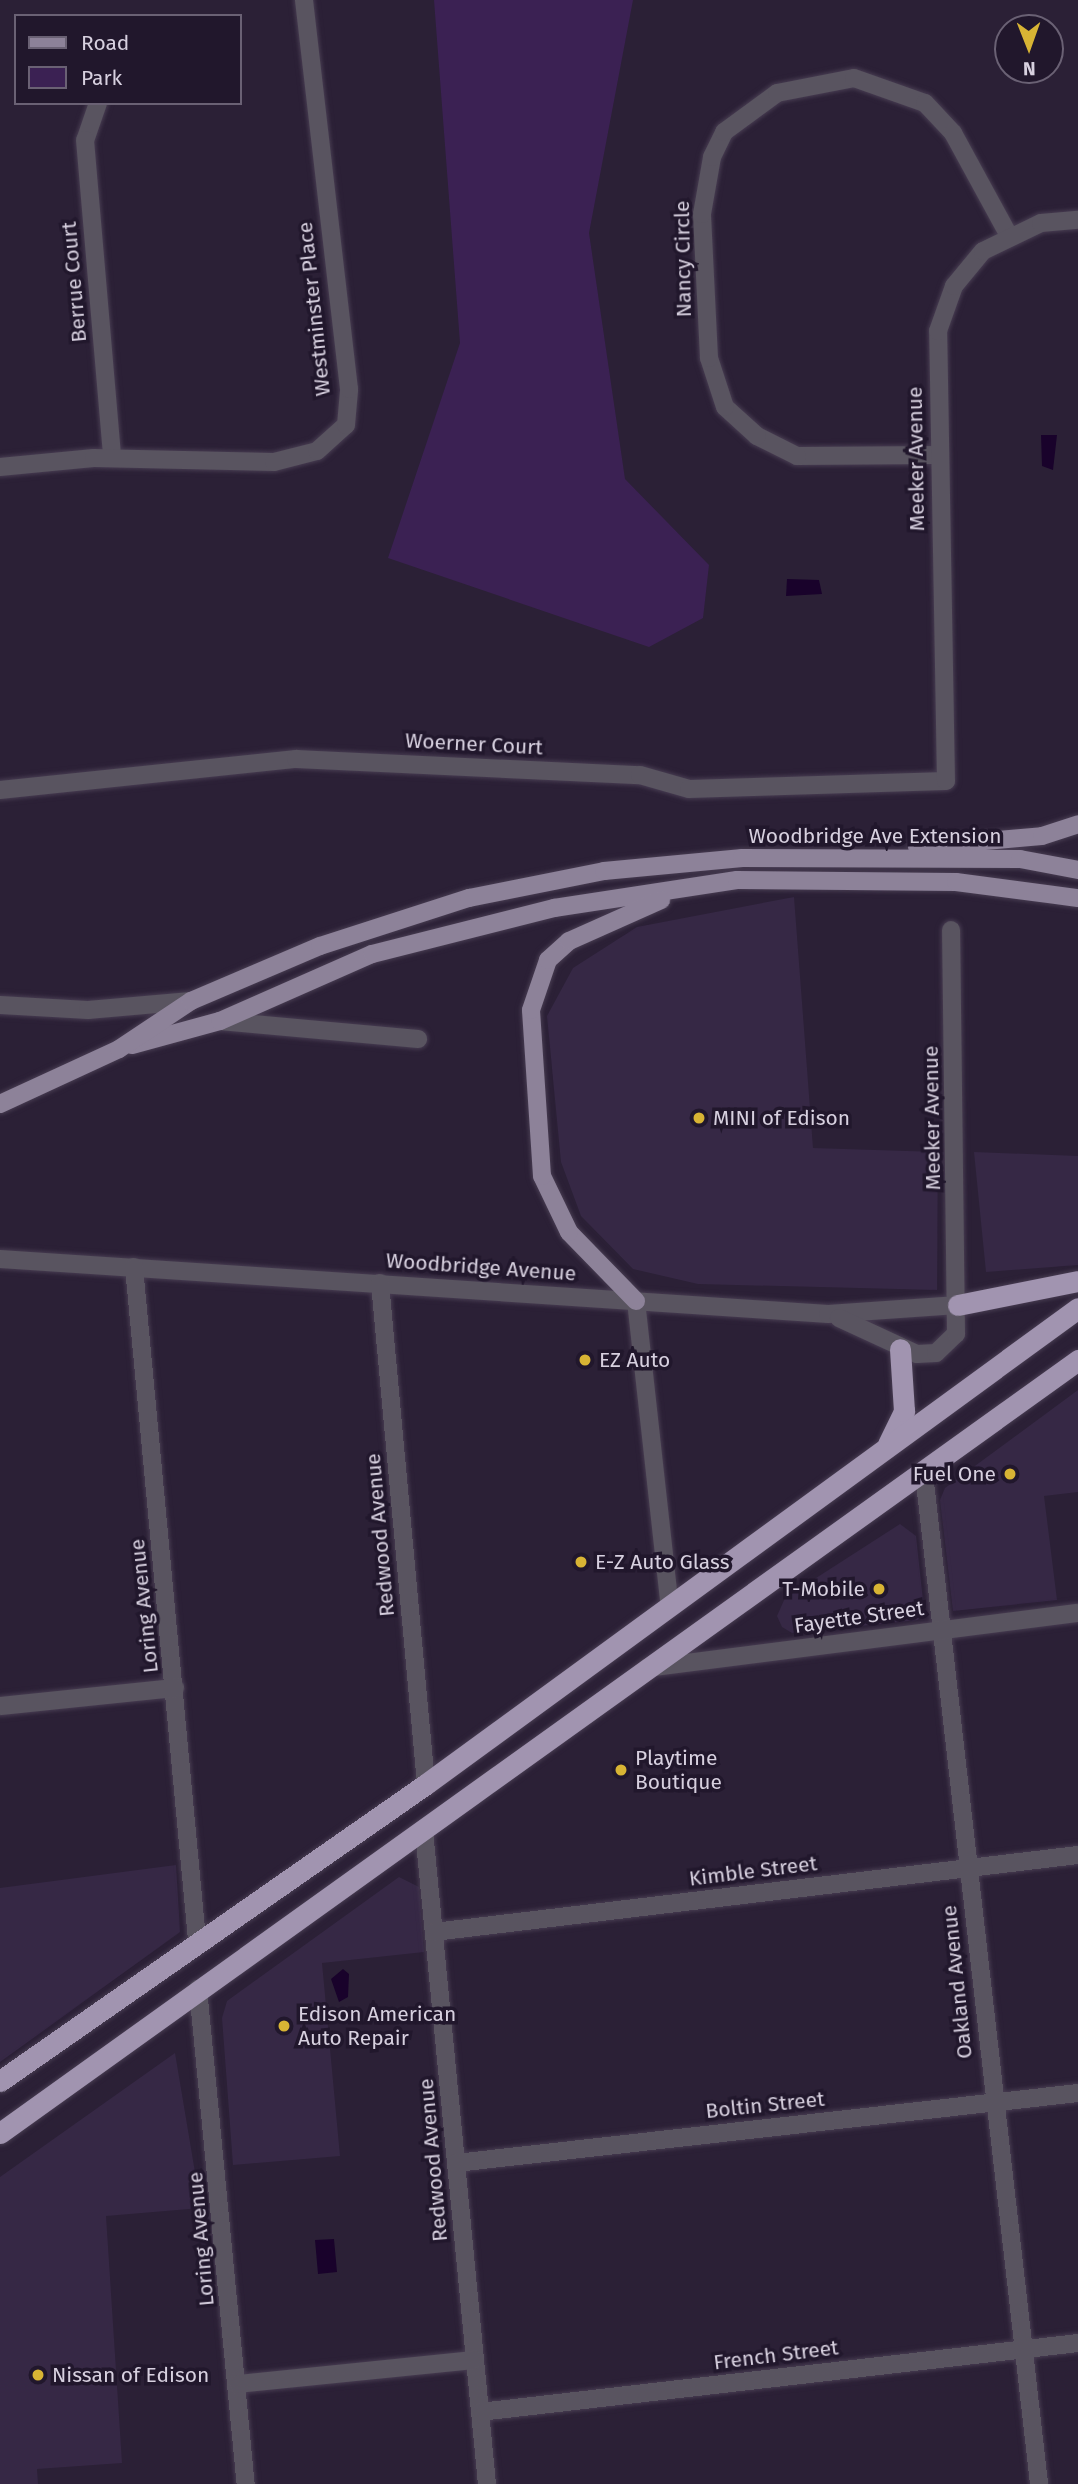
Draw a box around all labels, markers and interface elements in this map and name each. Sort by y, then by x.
legend [14,14,242,105]
north arrow [994,14,1064,84]
text: Road [81,30,129,56]
text: N [1023,57,1036,80]
text: Park [81,65,122,91]
street label: Nancy Circle [669,200,697,318]
street label: Berrue Court [56,221,92,343]
street label: Westminster Place [292,221,336,397]
street label: Meeker Avenue [902,386,930,532]
street label: Woerner Court [404,728,544,760]
street label: Woodbridge Ave Extension [749,823,1001,849]
street label: Meeker Avenue [918,1045,946,1191]
place label: MINI of Edison [713,1105,850,1131]
marker: MINI of Edison [691,1110,707,1126]
street label: Woodbridge Avenue [385,1248,577,1286]
place label: EZ Auto [599,1347,670,1373]
marker: EZ Auto [577,1352,593,1368]
street label: Redwood Avenue [360,1452,400,1618]
place label: Fuel One [913,1461,996,1487]
marker: Fuel One [1002,1466,1018,1482]
street label: Loring Avenue [124,1538,164,1674]
place label: E-Z Auto Glass [595,1549,729,1575]
marker: E-Z Auto Glass [573,1554,589,1570]
place label: T-Mobile [782,1576,865,1602]
marker: T-Mobile [871,1581,887,1597]
street label: Fayette Street [793,1595,925,1639]
place label: Playtime Boutique [635,1745,722,1795]
marker: Playtime Boutique [613,1762,629,1778]
street label: Kimble Street [688,1851,818,1891]
street label: Oakland Avenue [936,1904,978,2060]
place label: Edison American Auto Repair [298,2001,456,2051]
marker: Edison American Auto Repair [276,2018,292,2034]
street label: Redwood Avenue [413,2077,453,2243]
street label: Boltin Street [704,2086,826,2124]
street label: Loring Avenue [183,2171,219,2307]
street label: French Street [712,2335,840,2375]
place label: Nissan of Edison [52,2362,209,2388]
marker: Nissan of Edison [30,2367,46,2383]

